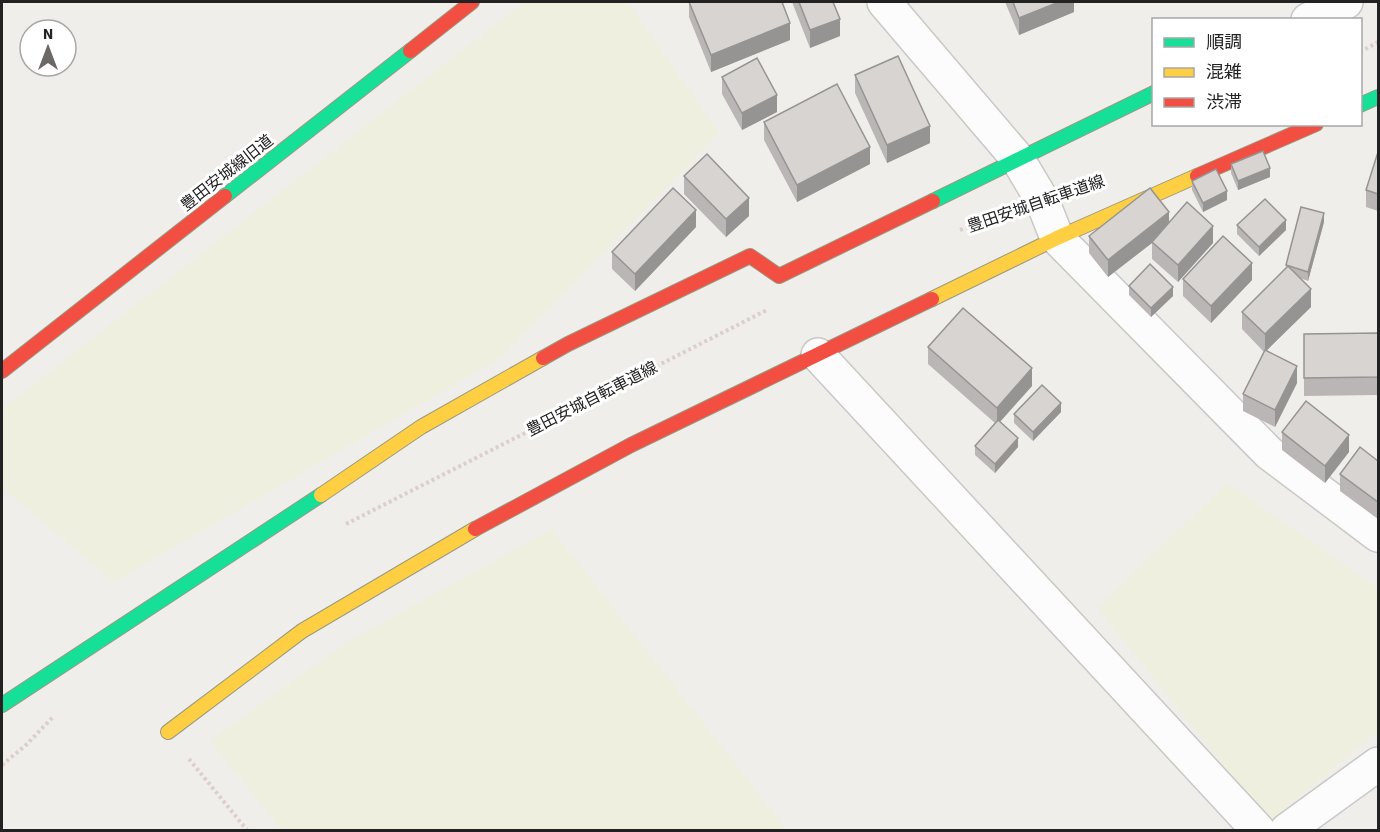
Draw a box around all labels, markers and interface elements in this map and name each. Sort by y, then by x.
north arrow [18,18,78,78]
legend [1152,18,1362,126]
text: N [43,23,53,45]
text: 順調 [1206,30,1242,55]
text: 混雑 [1206,60,1242,85]
text: 渋滞 [1206,90,1242,115]
street label: 豊田安城線旧道 [176,130,278,216]
street label: 豊田安城自転車道線 [964,170,1108,238]
street label: 豊田安城自転車道線 [523,357,661,441]

